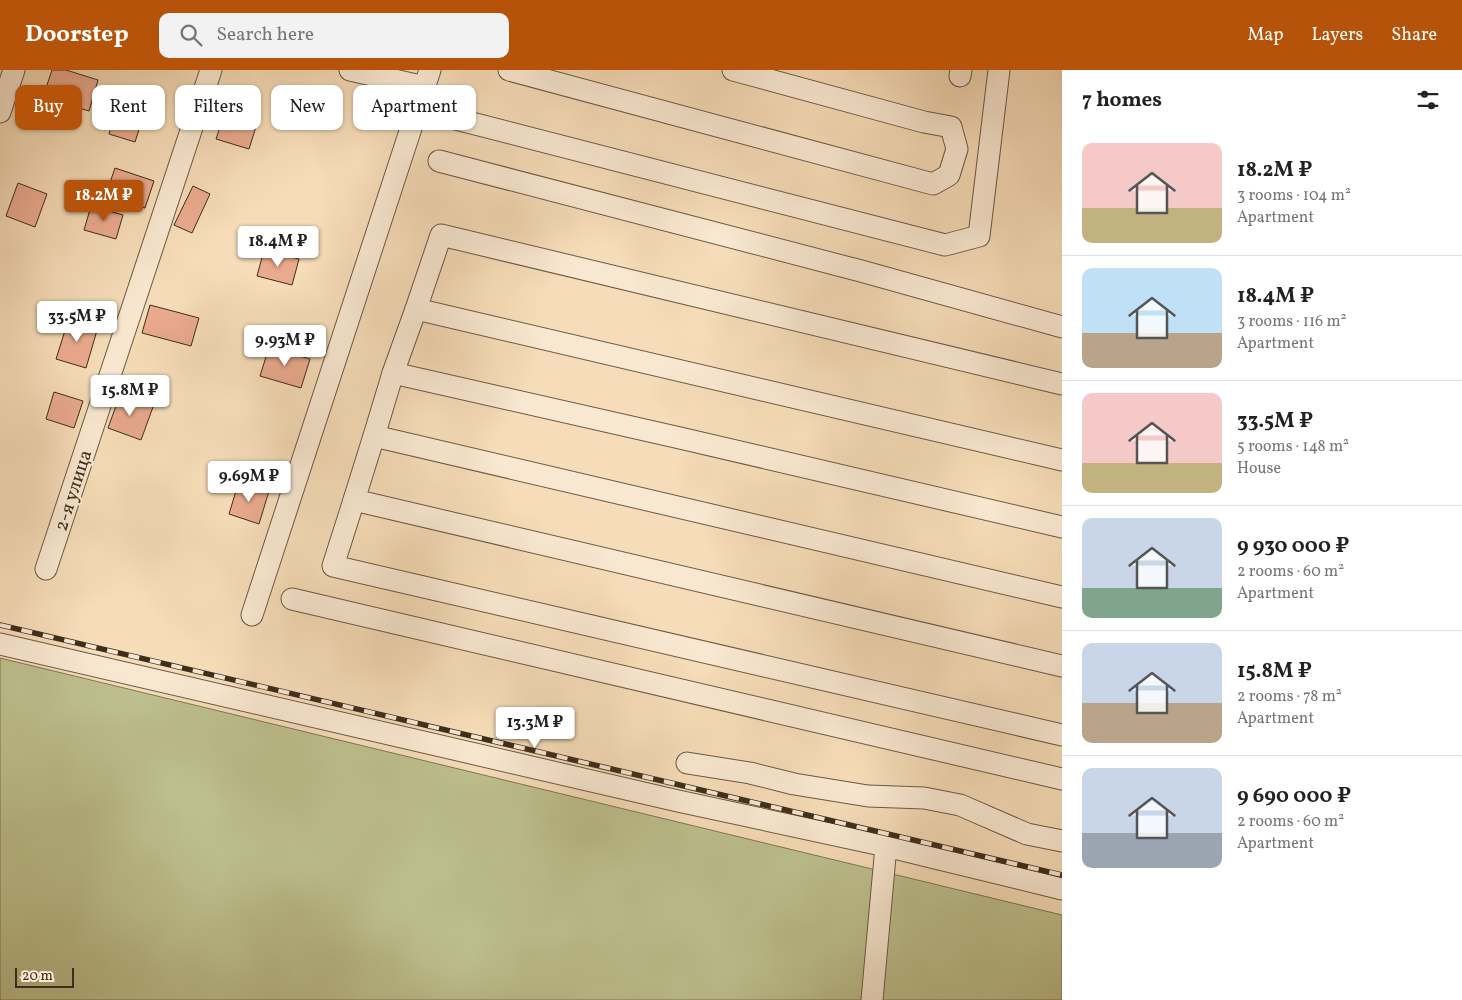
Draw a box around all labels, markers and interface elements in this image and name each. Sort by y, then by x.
search box [159,13,509,58]
text: Doorstep [25,18,129,52]
icon: search [177,21,205,49]
text: Search here [217,22,314,48]
text: Map [1247,23,1283,48]
text: Layers [1311,23,1363,48]
text: Share [1391,23,1437,48]
chip: Buy [15,85,82,130]
chip: Rent [92,85,165,130]
chip: Filters [175,85,261,130]
chip: New [271,85,343,130]
chip: Apartment [353,85,476,130]
text: 7 homes [1082,86,1162,115]
icon: filters [1414,86,1442,114]
text: 18.2M ₽ [1237,156,1312,185]
icon: home [1122,163,1182,223]
pin: 18.2M ₽ [58,180,150,222]
text: 18.2M ₽ [75,185,133,207]
text: 3 rooms · 104 m² [1237,185,1351,207]
text: Apartment [1237,207,1314,229]
pin: 18.4M ₽ [232,226,324,268]
text: 18.4M ₽ [249,231,307,253]
text: 18.4M ₽ [1237,282,1314,311]
icon: home [1122,288,1182,348]
pin: 33.5M ₽ [31,300,123,343]
text: 33.5M ₽ [48,306,106,328]
text: 3 rooms · 116 m² [1237,311,1346,333]
pin: 9.93M ₽ [239,324,331,367]
text: 9.93M ₽ [255,330,315,352]
text: Apartment [1237,333,1314,355]
pin: 15.8M ₽ [84,374,176,417]
text: 15.8M ₽ [101,380,159,402]
text: 33.5M ₽ [1237,407,1313,436]
icon: home [1122,413,1182,473]
text: 5 rooms · 148 m² [1237,436,1349,458]
street label: 2-я улица [49,447,99,535]
text: House [1237,458,1281,480]
pin: 9.69M ₽ [203,460,295,503]
text: 9.69M ₽ [219,466,279,488]
text: 9 930 000 ₽ [1237,532,1350,561]
icon: home [1122,538,1182,598]
text: 2 rooms · 60 m² [1237,561,1344,583]
text: Apartment [1237,583,1314,605]
text: 15.8M ₽ [1237,657,1312,686]
icon: home [1122,663,1182,723]
text: 2 rooms · 78 m² [1237,686,1342,708]
pin: 13.3M ₽ [489,706,581,749]
text: Apartment [1237,708,1314,730]
text: 13.3M ₽ [507,712,563,734]
text: 9 690 000 ₽ [1237,782,1351,811]
icon: home [1122,788,1182,848]
text: 2 rooms · 60 m² [1237,811,1344,833]
text: Apartment [1237,833,1314,855]
scale bar [15,965,74,988]
text: 20 m [22,967,53,986]

